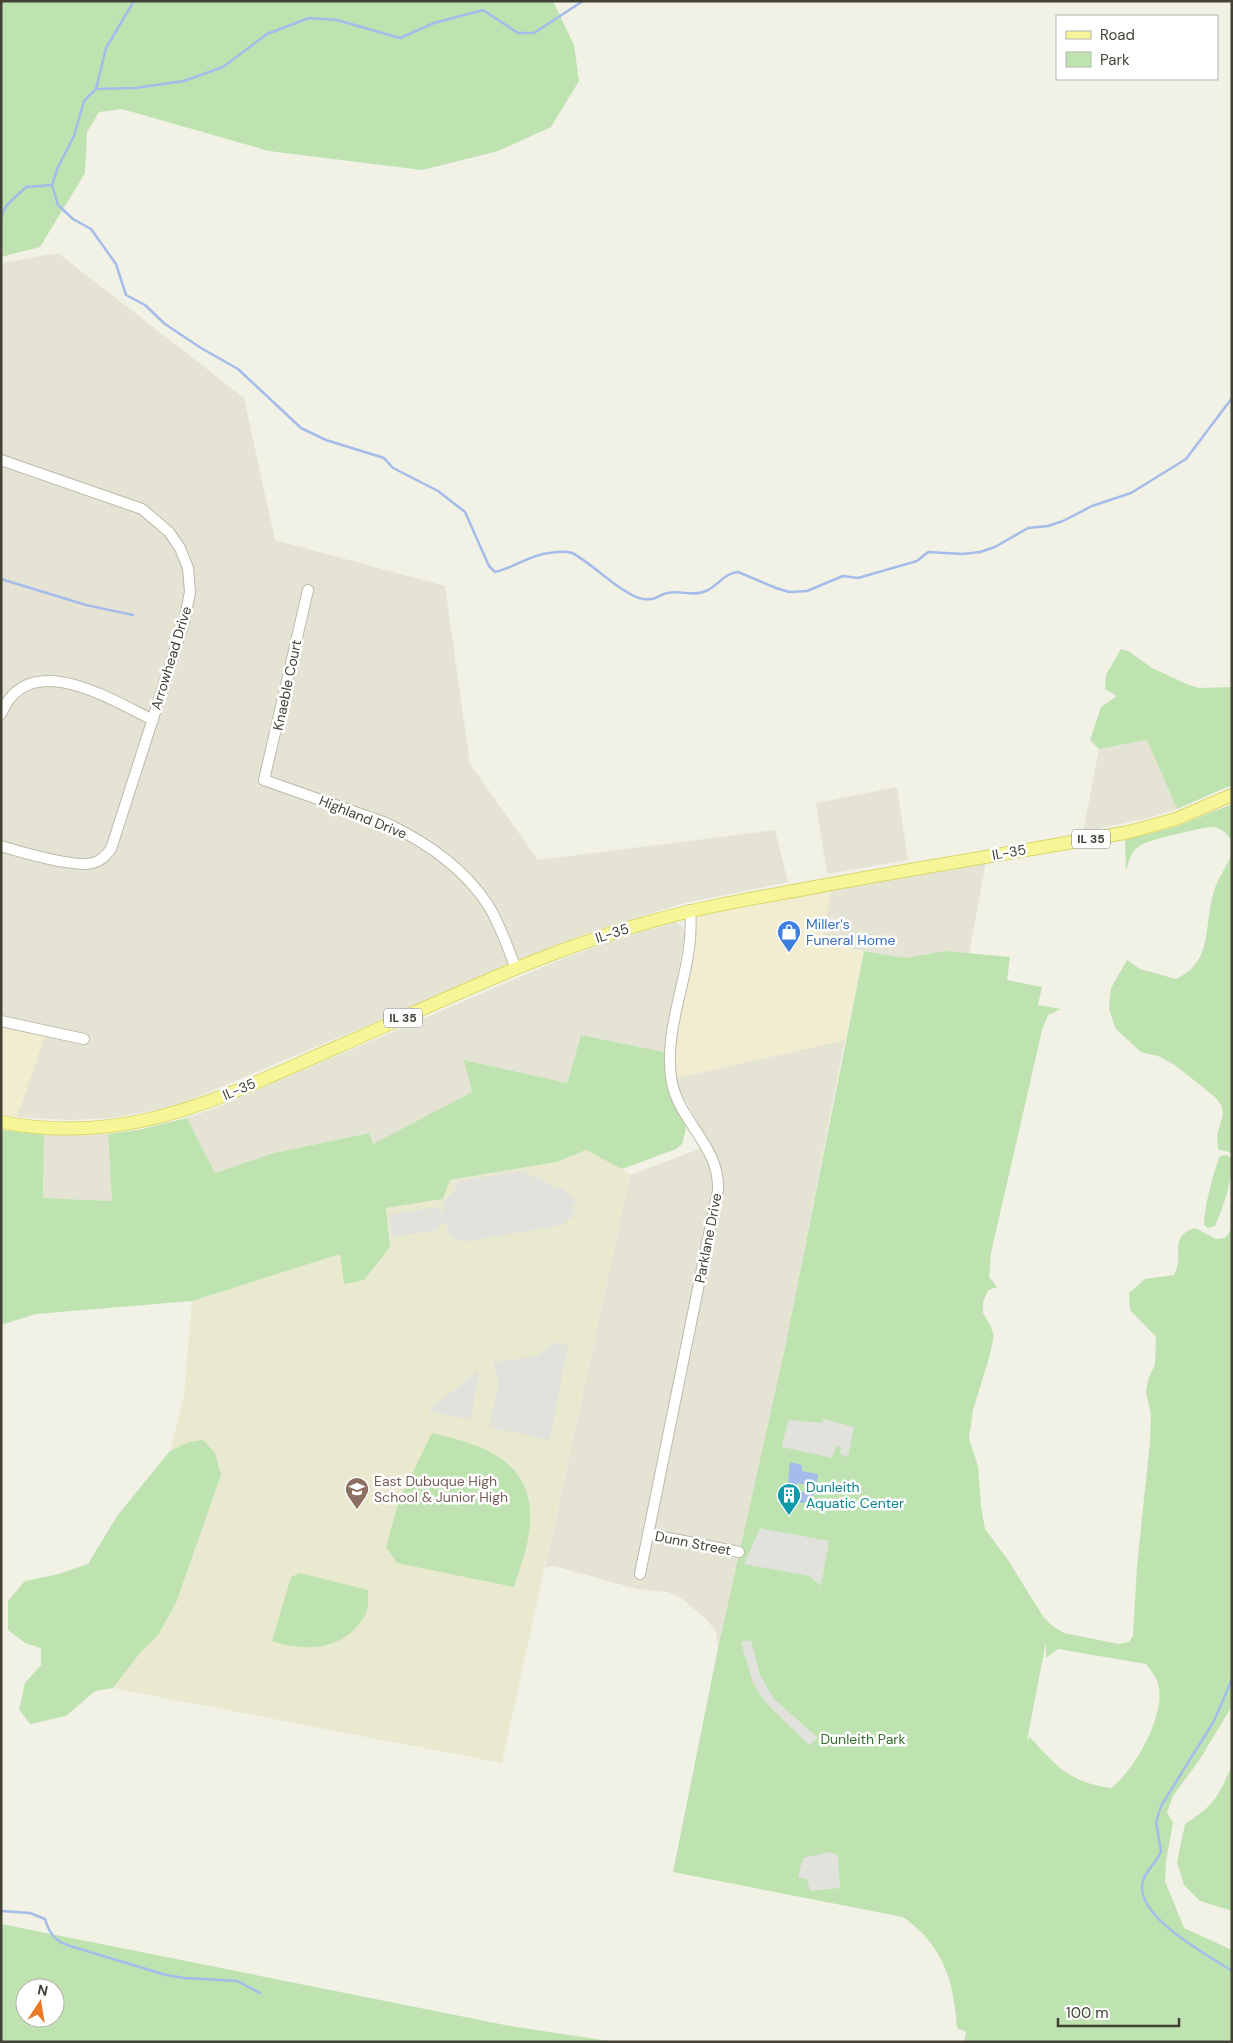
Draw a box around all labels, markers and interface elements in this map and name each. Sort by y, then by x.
legend [1056,15,1218,80]
text: Road [1100,25,1135,45]
text: Park [1100,50,1130,70]
street label: Arrowhead Drive [147,604,195,712]
street label: Knaeble Court [269,638,305,732]
street label: Highland Drive [316,791,410,843]
road number: IL 35 [1072,830,1110,849]
street label: IL-35 [991,840,1027,864]
place label: Miller's Funeral Home [806,915,895,949]
street label: IL-35 [593,919,631,947]
shop icon: Miller's Funeral Home [776,919,802,953]
road number: IL 35 [384,1008,422,1028]
street label: IL-35 [220,1074,258,1104]
street label: Parklane Drive [690,1191,726,1285]
place label: East Dubuque High School & Junior High [374,1472,508,1506]
school or university icon: East Dubuque High School & Junior High [344,1476,370,1510]
place label: Dunleith Aquatic Center [806,1478,904,1512]
building icon: Dunleith Aquatic Center [776,1482,802,1516]
street label: Dunn Street [653,1527,733,1559]
park label: Dunleith Park [820,1730,906,1748]
north arrow [15,1978,65,2028]
text: N [36,1980,50,2000]
scale bar [1058,1996,1179,2028]
text: 100 m [1066,2003,1109,2023]

